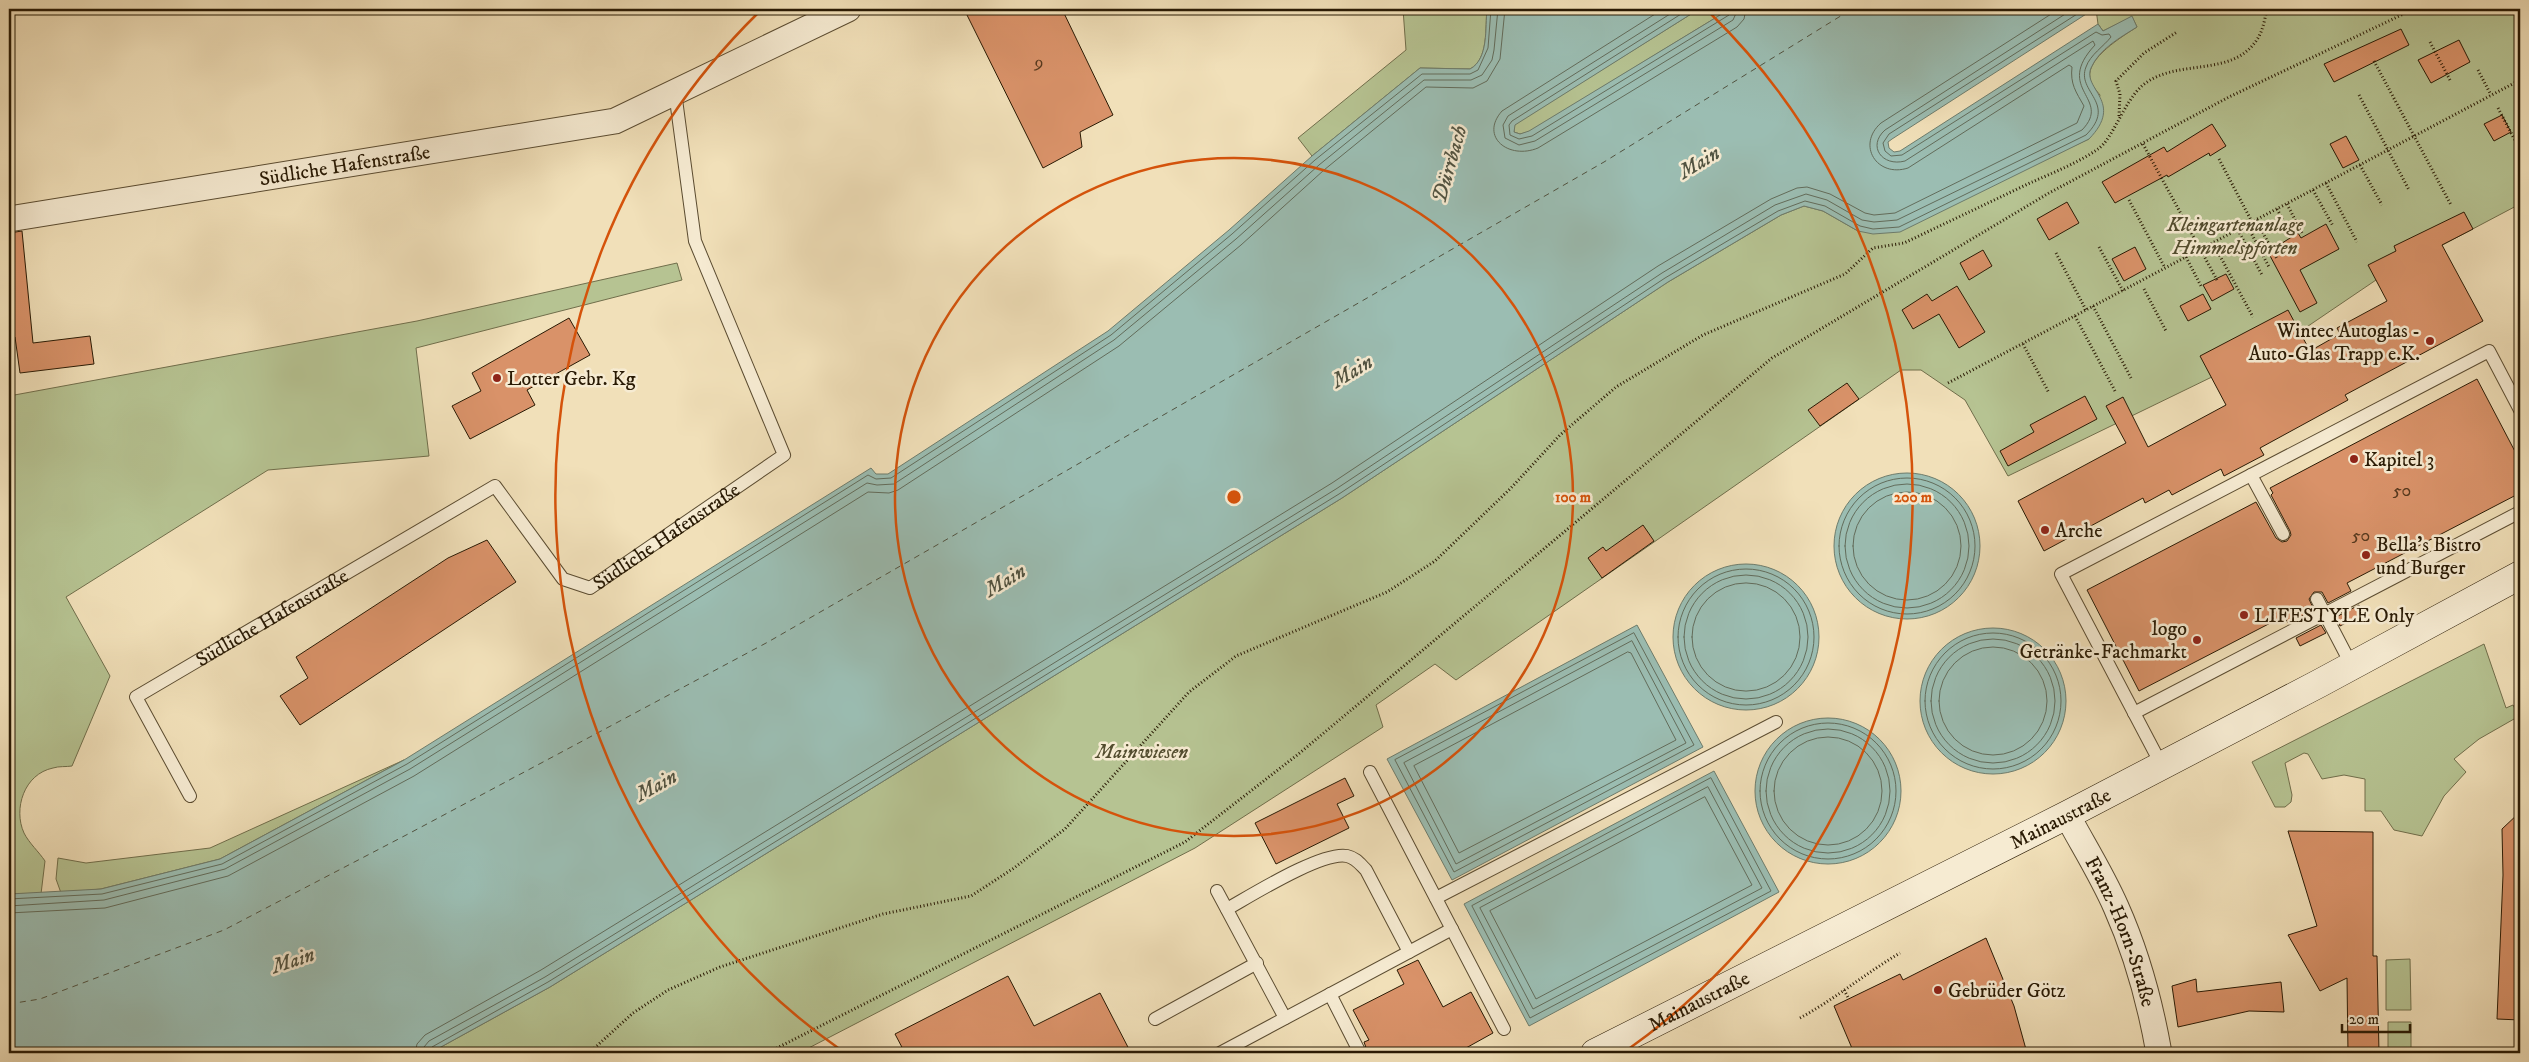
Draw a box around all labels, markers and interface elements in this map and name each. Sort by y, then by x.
house number: 9 [1034,52,1043,74]
water label: Dürrbach [1427,123,1473,206]
street label: Südliche Hafenstraße [258,140,432,192]
water label: Main [1672,140,1725,186]
park label: Kleingartenanlage Himmelspforten [2166,213,2304,261]
place label: Wintec Autoglas - Auto-Glas Trapp e.K. [2248,319,2420,367]
marker: Wintec Autoglas - Auto-Glas Trapp e.K. [2424,335,2436,347]
water label: Main [1325,349,1378,395]
place label: Lotter Gebr. Kg [507,367,636,392]
marker: Lotter Gebr. Kg [491,372,503,384]
place label: Kapitel 3 [2364,448,2434,473]
marker: Kapitel 3 [2348,453,2360,465]
street label: Südliche Hafenstraße [589,478,745,596]
house number: 50 [2393,480,2411,502]
centre of rings [1225,488,1243,506]
text: 100 m [1555,488,1592,507]
text: 200 m [1894,488,1933,507]
place label: Arche [2055,519,2102,544]
marker: Arche [2039,524,2051,536]
house number: 50 [2352,525,2370,547]
place label: Bella's Bistro und Burger [2376,533,2481,581]
marker: Bella's Bistro und Burger [2360,549,2372,561]
water label: Main [978,558,1031,604]
street label: Südliche Hafenstraße [192,564,353,673]
place label: LIFESTYLE Only [2254,604,2415,629]
marker: LIFESTYLE Only [2238,609,2250,621]
place label: logo Getränke-Fachmarkt [2019,617,2187,665]
marker: logo Getränke-Fachmarkt [2191,634,2203,646]
park label: Mainwiesen [1094,740,1188,765]
water label: Main [629,764,682,809]
street label: Mainaustraße [2006,783,2115,856]
street label: Franz-Horn-Straße [2079,852,2160,1009]
water label: Main [267,942,318,981]
street label: Mainaustraße [1645,966,1754,1038]
place label: Gebrüder Götz [1948,979,2066,1004]
marker: Gebrüder Götz [1932,984,1944,996]
scale bar [2342,1002,2409,1034]
text: 20 m [2349,1010,2379,1029]

